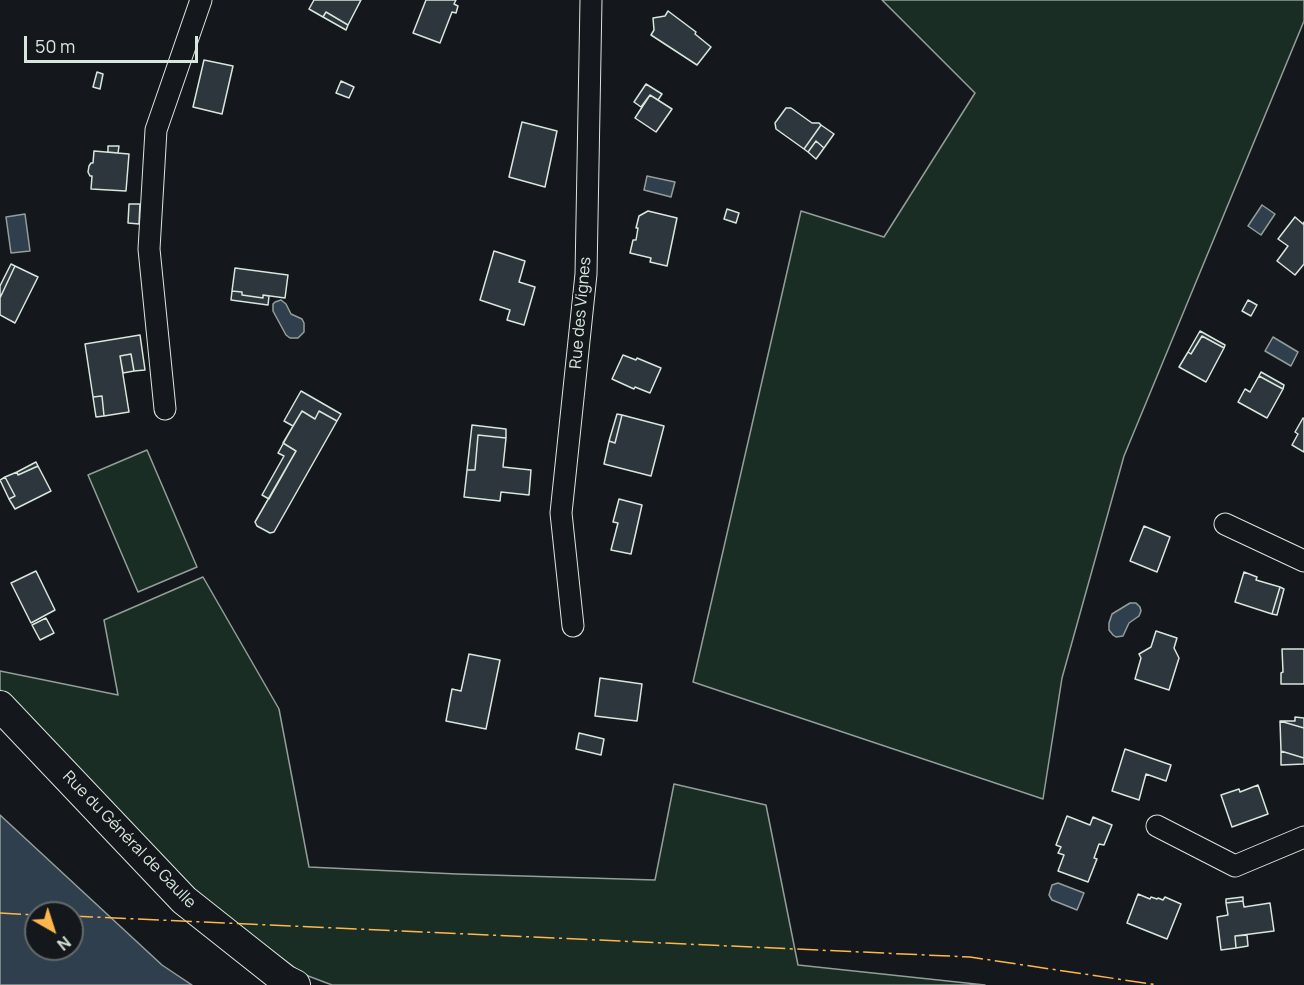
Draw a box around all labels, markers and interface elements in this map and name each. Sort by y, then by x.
scale bar [27,24,201,62]
text: 50 m [35,34,75,58]
street label: Rue des Vignes [567,256,595,370]
street label: Rue du Général de Gaulle [58,767,200,913]
north arrow [24,901,84,961]
text: N [53,931,75,956]

